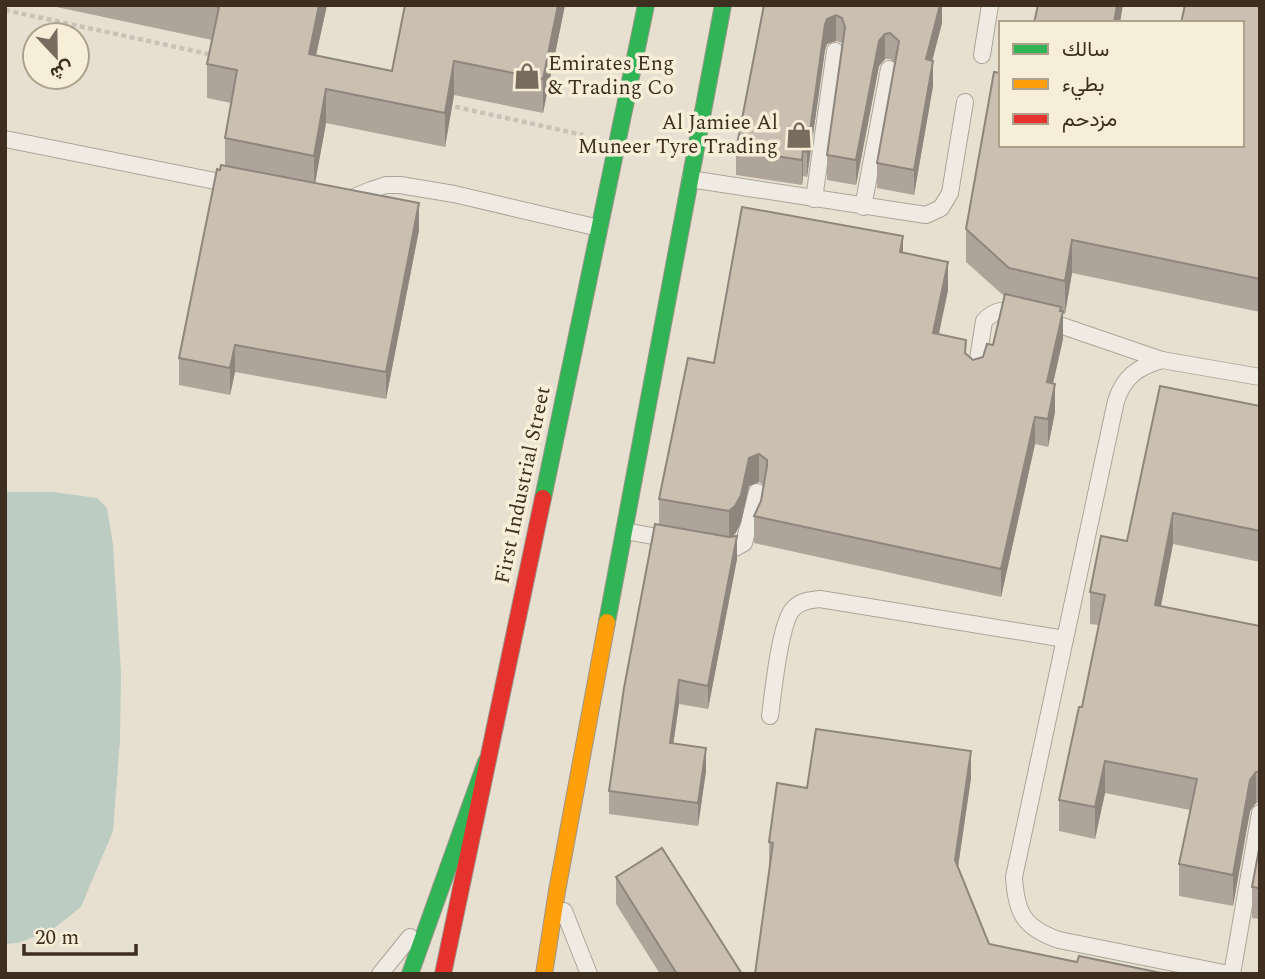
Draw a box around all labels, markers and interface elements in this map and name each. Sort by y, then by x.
north arrow [21,21,91,91]
legend [999,21,1244,147]
text: سالك [1062,34,1109,66]
place label: Emirates Eng & Trading Co [548,48,674,104]
text: ش [46,53,78,88]
shop icon: Emirates Eng & Trading Co [512,61,542,91]
text: بطيء [1062,69,1105,101]
text: مزدحم [1062,104,1117,136]
place label: Al Jamiee Al Muneer Tyre Trading [578,107,778,163]
shop icon: Al Jamiee Al Muneer Tyre Trading [784,120,814,150]
street label: First Industrial Street [486,383,560,587]
scale bar [24,912,136,956]
text: 20 m [35,922,79,954]

